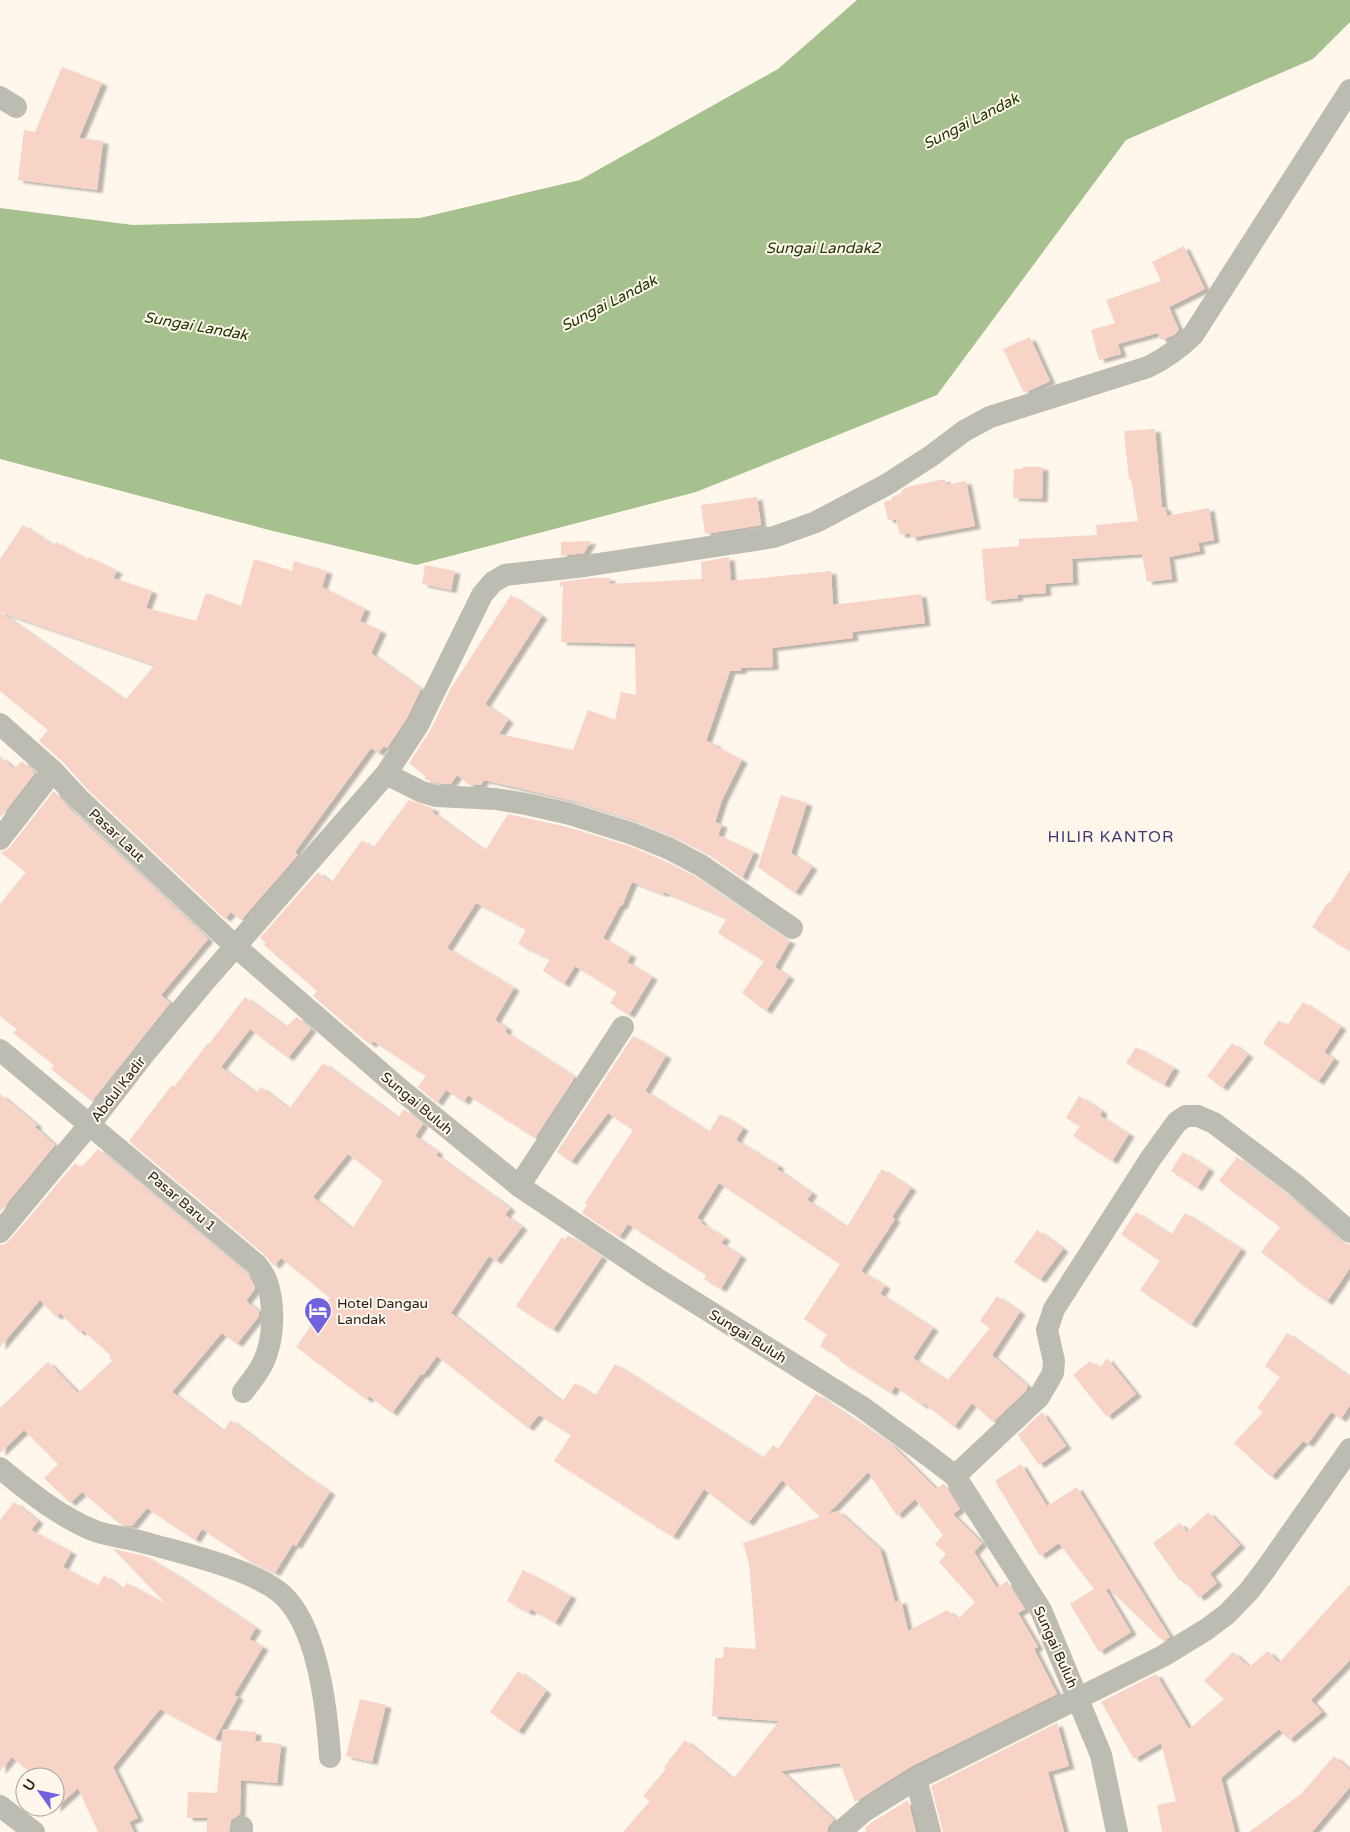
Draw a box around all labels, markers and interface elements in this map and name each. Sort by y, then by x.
water label: Sungai Landak [920,88,1024,153]
water label: Sungai Landak2 [766,239,882,257]
water label: Sungai Landak [558,270,662,335]
water label: Sungai Landak [143,308,251,344]
street label: Pasar Laut [85,805,149,866]
district label: HILIR KANTOR [1048,827,1174,847]
street label: Abdul Kadir [87,1053,150,1126]
street label: Sungai Buluh [377,1069,456,1138]
street label: Pasar Baru 1 [144,1168,219,1235]
place label: Hotel Dangau Landak [337,1295,428,1328]
hotel icon: Hotel Dangau Landak [303,1296,333,1335]
street label: Sungai Buluh [706,1306,790,1367]
street label: Sungai Buluh [1030,1604,1081,1691]
north arrow [15,1767,65,1817]
text: U [19,1776,40,1794]

